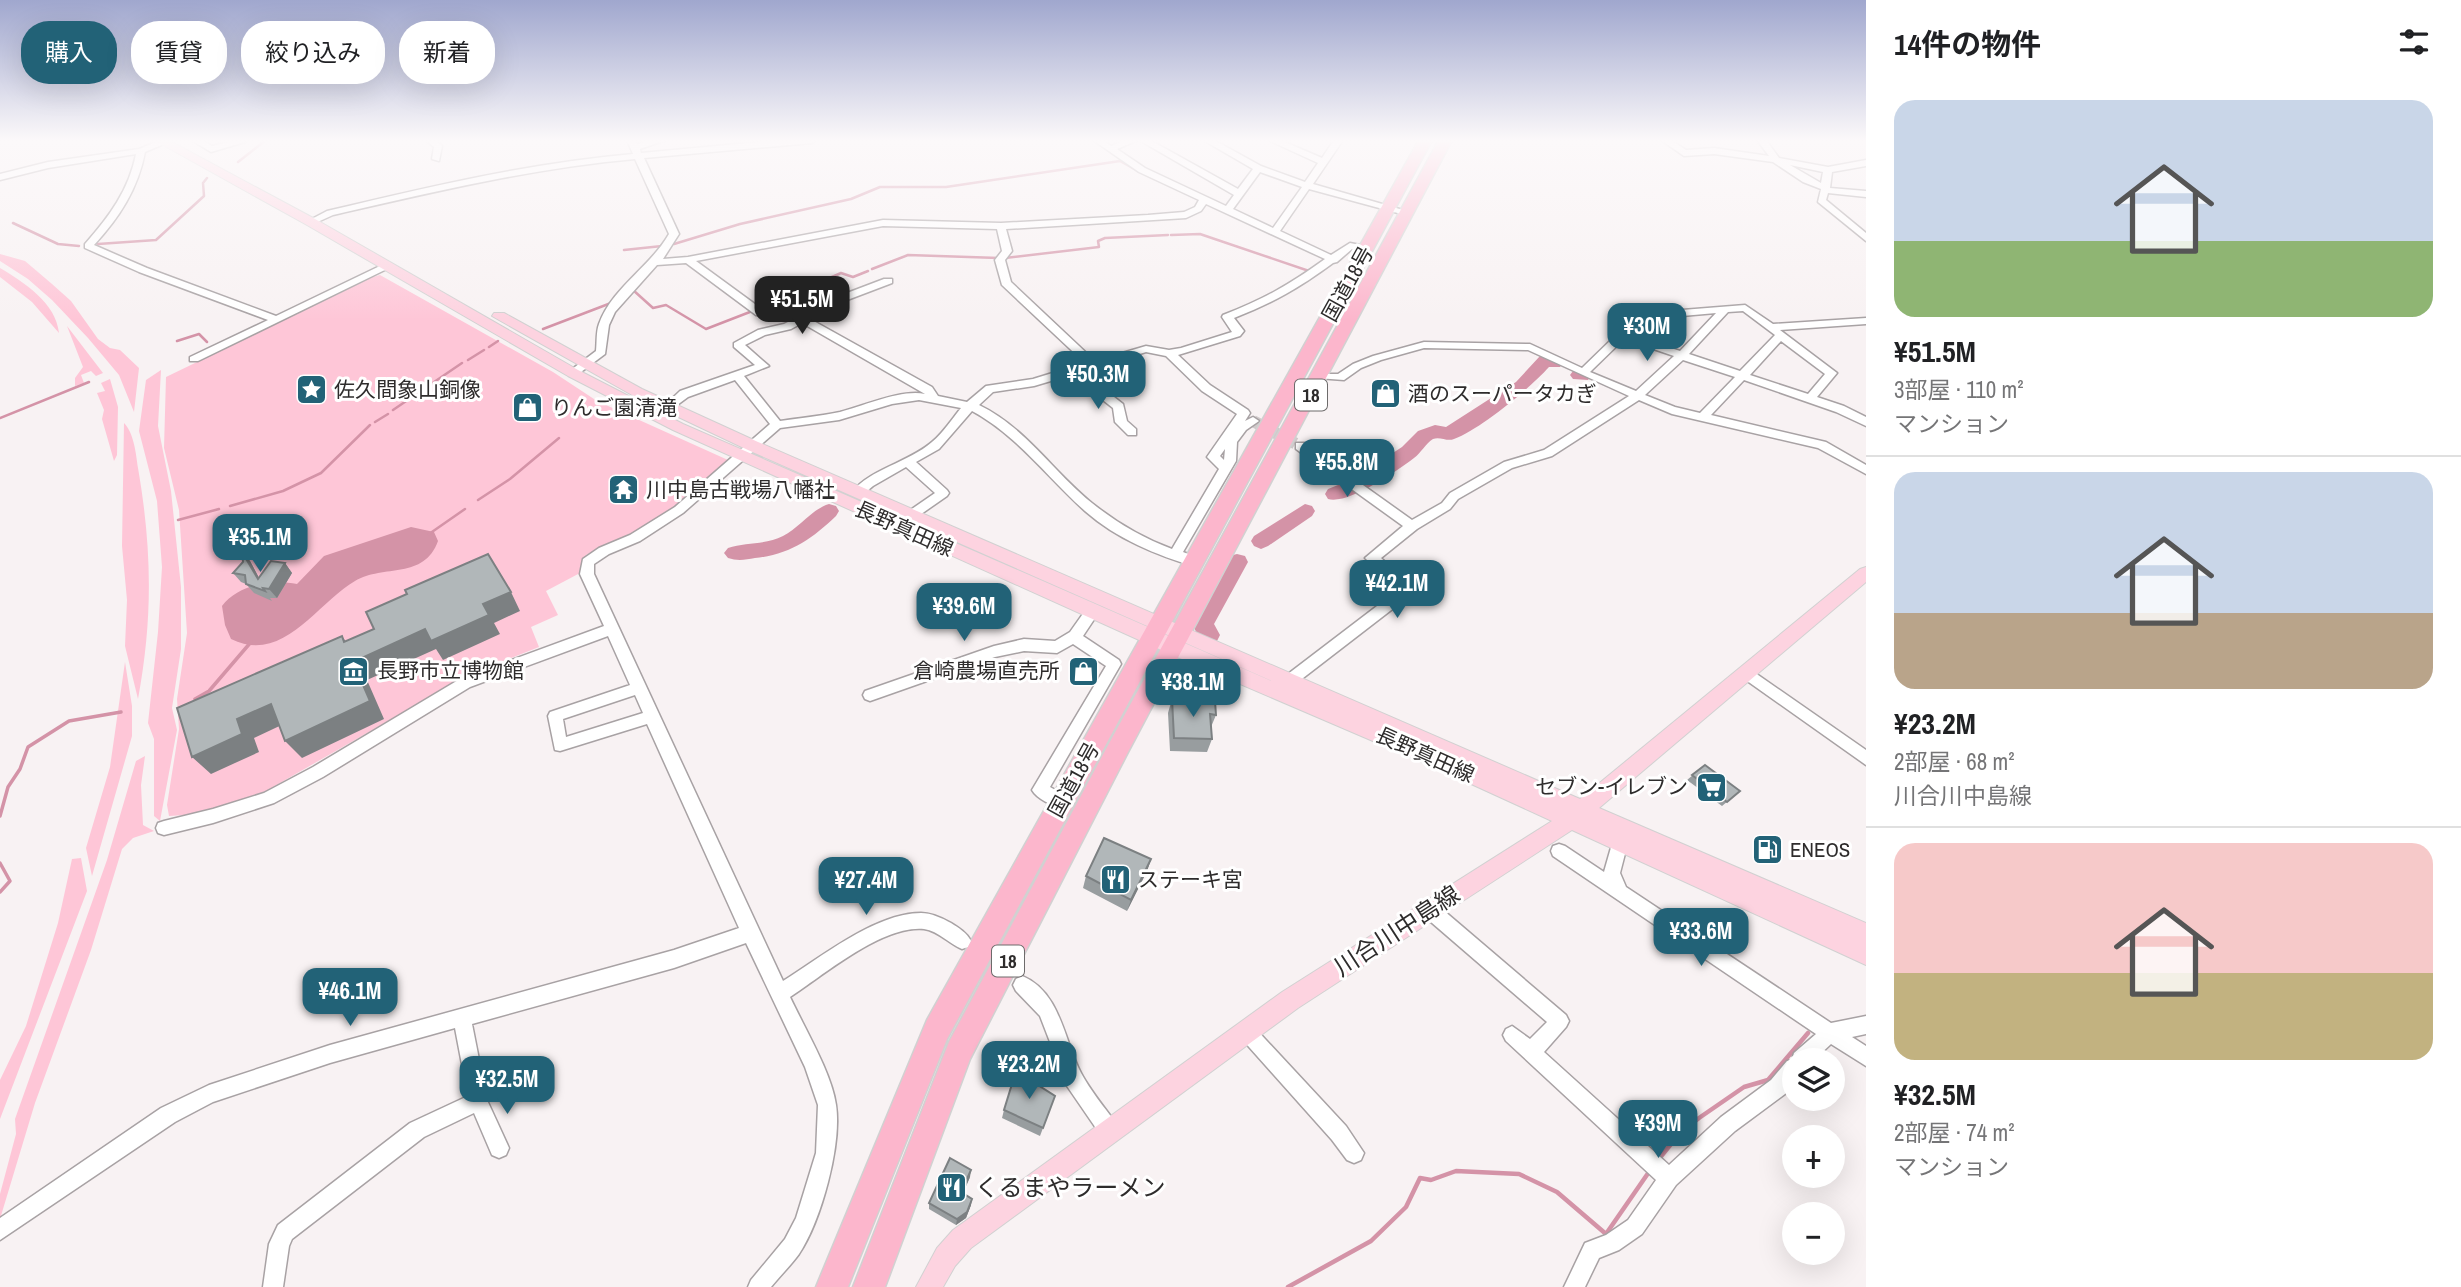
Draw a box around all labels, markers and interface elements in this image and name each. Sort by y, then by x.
chip: 購入 [21,21,117,84]
chip: 賃貸 [131,21,227,84]
chip: 絞り込み [241,21,385,84]
chip: 新着 [399,21,495,84]
icon: filters [2395,23,2433,61]
text: 14件の物件 [1894,24,2041,64]
icon: home [2101,146,2227,272]
street label: 国道18号 [1315,241,1380,327]
pin: ¥51.5M [745,276,859,336]
text: ¥51.5M [771,283,833,314]
pin: ¥30M [1606,304,1688,363]
text: ¥30M [1623,310,1671,341]
text: ¥51.5M [1894,331,1976,371]
pin: ¥50.3M [1041,352,1155,411]
text: ¥50.3M [1067,358,1129,389]
place icon: 佐久間象山銅像 [294,373,328,407]
text: 3部屋 · 110 m² [1894,374,2024,405]
place label: 佐久間象山銅像 [334,375,481,404]
shop icon: 酒のスーパータカぎ [1368,377,1402,411]
place label: 酒のスーパータカぎ [1408,379,1597,408]
road number: 18 [1295,380,1327,410]
shop icon: りんご園清滝 [511,391,545,425]
place label: りんご園清滝 [551,393,677,422]
text: マンション [1894,408,2009,439]
pin: ¥55.8M [1290,440,1404,499]
text: ¥55.8M [1316,446,1378,477]
temple icon: 川中島古戦場八幡社 [606,473,640,507]
place label: 川中島古戦場八幡社 [646,475,835,504]
street label: 長野真田線 [850,494,958,563]
pin: ¥35.1M [203,514,317,574]
icon: home [2101,518,2227,644]
text: ¥35.1M [229,521,291,552]
pin: ¥42.1M [1340,560,1454,620]
text: ¥42.1M [1366,567,1428,598]
pin: ¥39.6M [907,584,1021,643]
text: ¥39.6M [933,590,995,621]
museum icon: 長野市立博物館 [337,654,371,688]
shop icon: 倉崎農場直売所 [1066,654,1100,688]
place label: 長野市立博物館 [377,656,524,685]
place label: 倉崎農場直売所 [913,656,1060,685]
pin: ¥38.1M [1136,660,1250,719]
text: ¥38.1M [1162,666,1224,697]
text: ¥23.2M [1894,703,1976,743]
street label: 長野真田線 [1371,720,1479,789]
street label: 国道18号 [1041,737,1106,823]
text: 2部屋 · 68 m² [1894,746,2014,777]
supermarket icon: セブン-イレブン [1694,770,1728,804]
place label: セブン-イレブン [1535,772,1688,801]
text: 川合川中島線 [1894,780,2032,811]
fuel station icon: ENEOS [1750,833,1784,867]
place label: ENEOS [1790,835,1850,864]
pin: ¥27.4M [809,858,923,917]
restaurant icon: ステーキ宮 [1098,863,1132,897]
text: ¥27.4M [835,864,897,895]
place label: ステーキ宮 [1138,865,1243,894]
street label: 川合川中島線 [1327,878,1466,983]
icon: home [2101,889,2227,1015]
pin: ¥33.6M [1644,908,1758,968]
text: ¥33.6M [1670,915,1732,946]
road number: 18 [992,945,1024,976]
pin: ¥46.1M [293,968,407,1028]
text: ¥46.1M [319,975,381,1006]
pin: ¥23.2M [972,1042,1086,1101]
text: ¥23.2M [998,1048,1060,1079]
map controls [1782,1048,1845,1265]
button: layers [1782,1048,1845,1111]
pin: ¥32.5M [450,1056,564,1116]
text: ¥32.5M [476,1063,538,1094]
text: ¥32.5M [1894,1074,1976,1114]
pin: ¥39M [1617,1100,1699,1160]
text: ¥39M [1634,1107,1682,1138]
text: 2部屋 · 74 m² [1894,1117,2014,1148]
button: + [1782,1125,1845,1188]
text: マンション [1894,1151,2009,1182]
restaurant icon: くるまやラーメン [935,1171,969,1205]
place label: くるまやラーメン [975,1171,1166,1203]
button: − [1782,1202,1845,1265]

